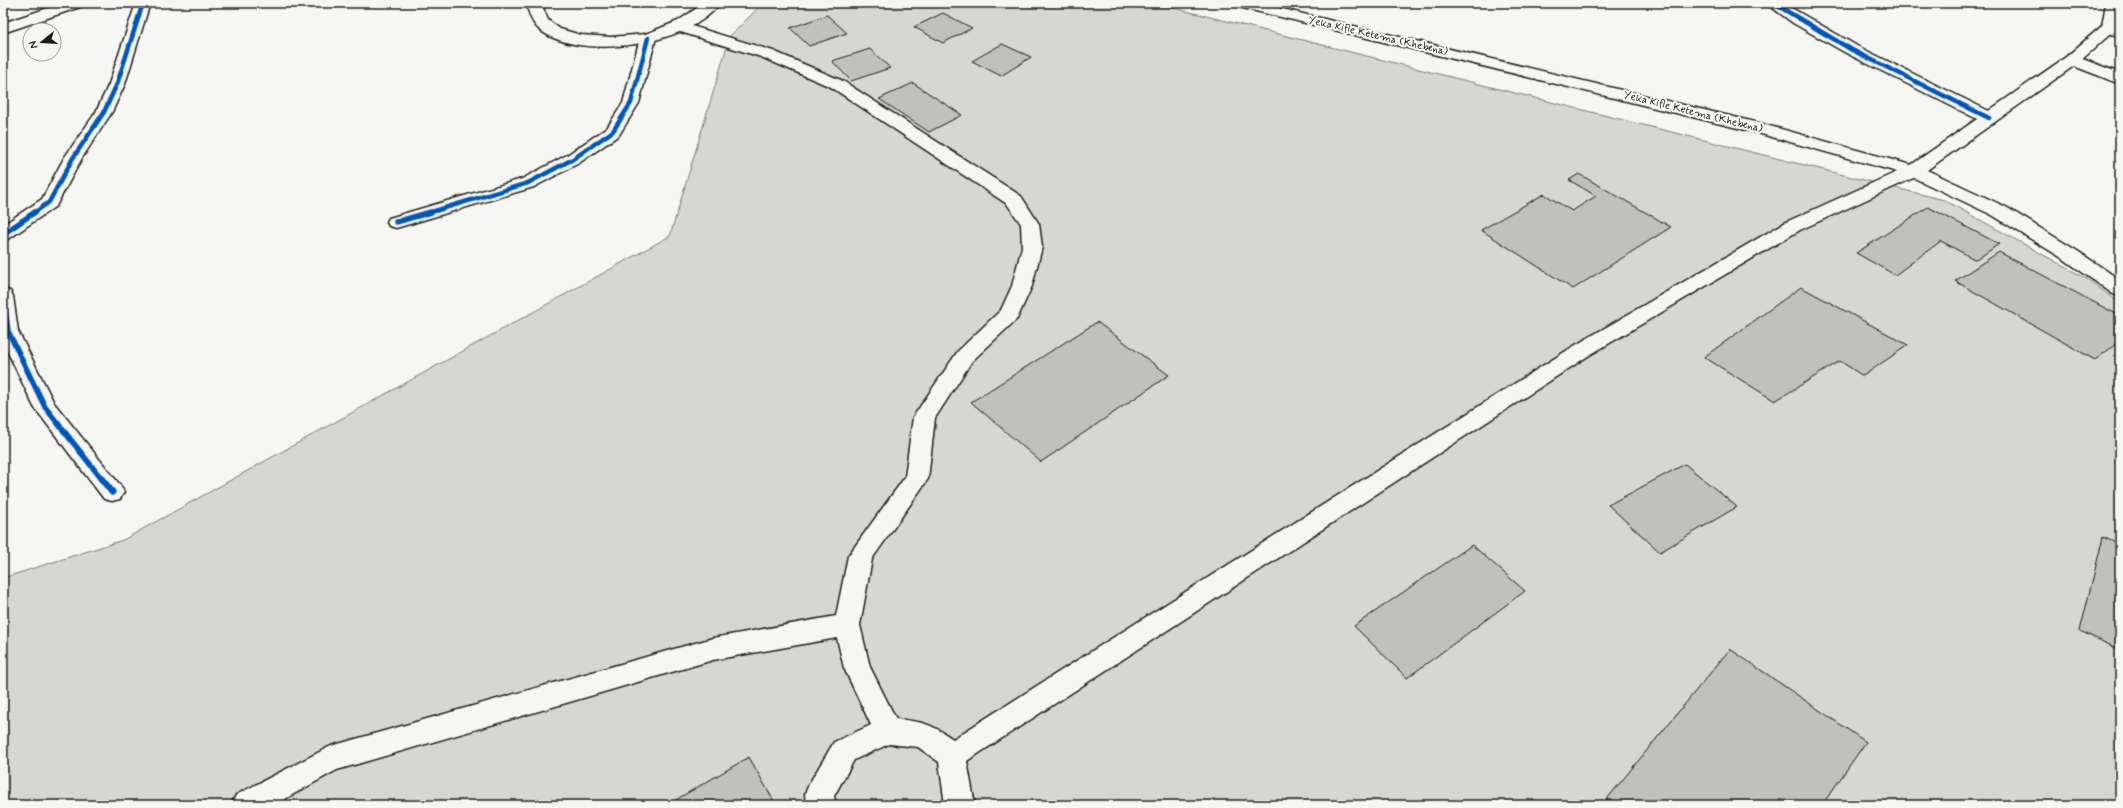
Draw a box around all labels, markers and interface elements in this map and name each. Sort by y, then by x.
street label: Yeka Kifle Ketema (Khebena) [1307,13,1449,59]
north arrow [22,22,62,62]
text: N [26,39,41,50]
street label: Yeka Kifle Ketema (Khebena) [1622,88,1764,136]

